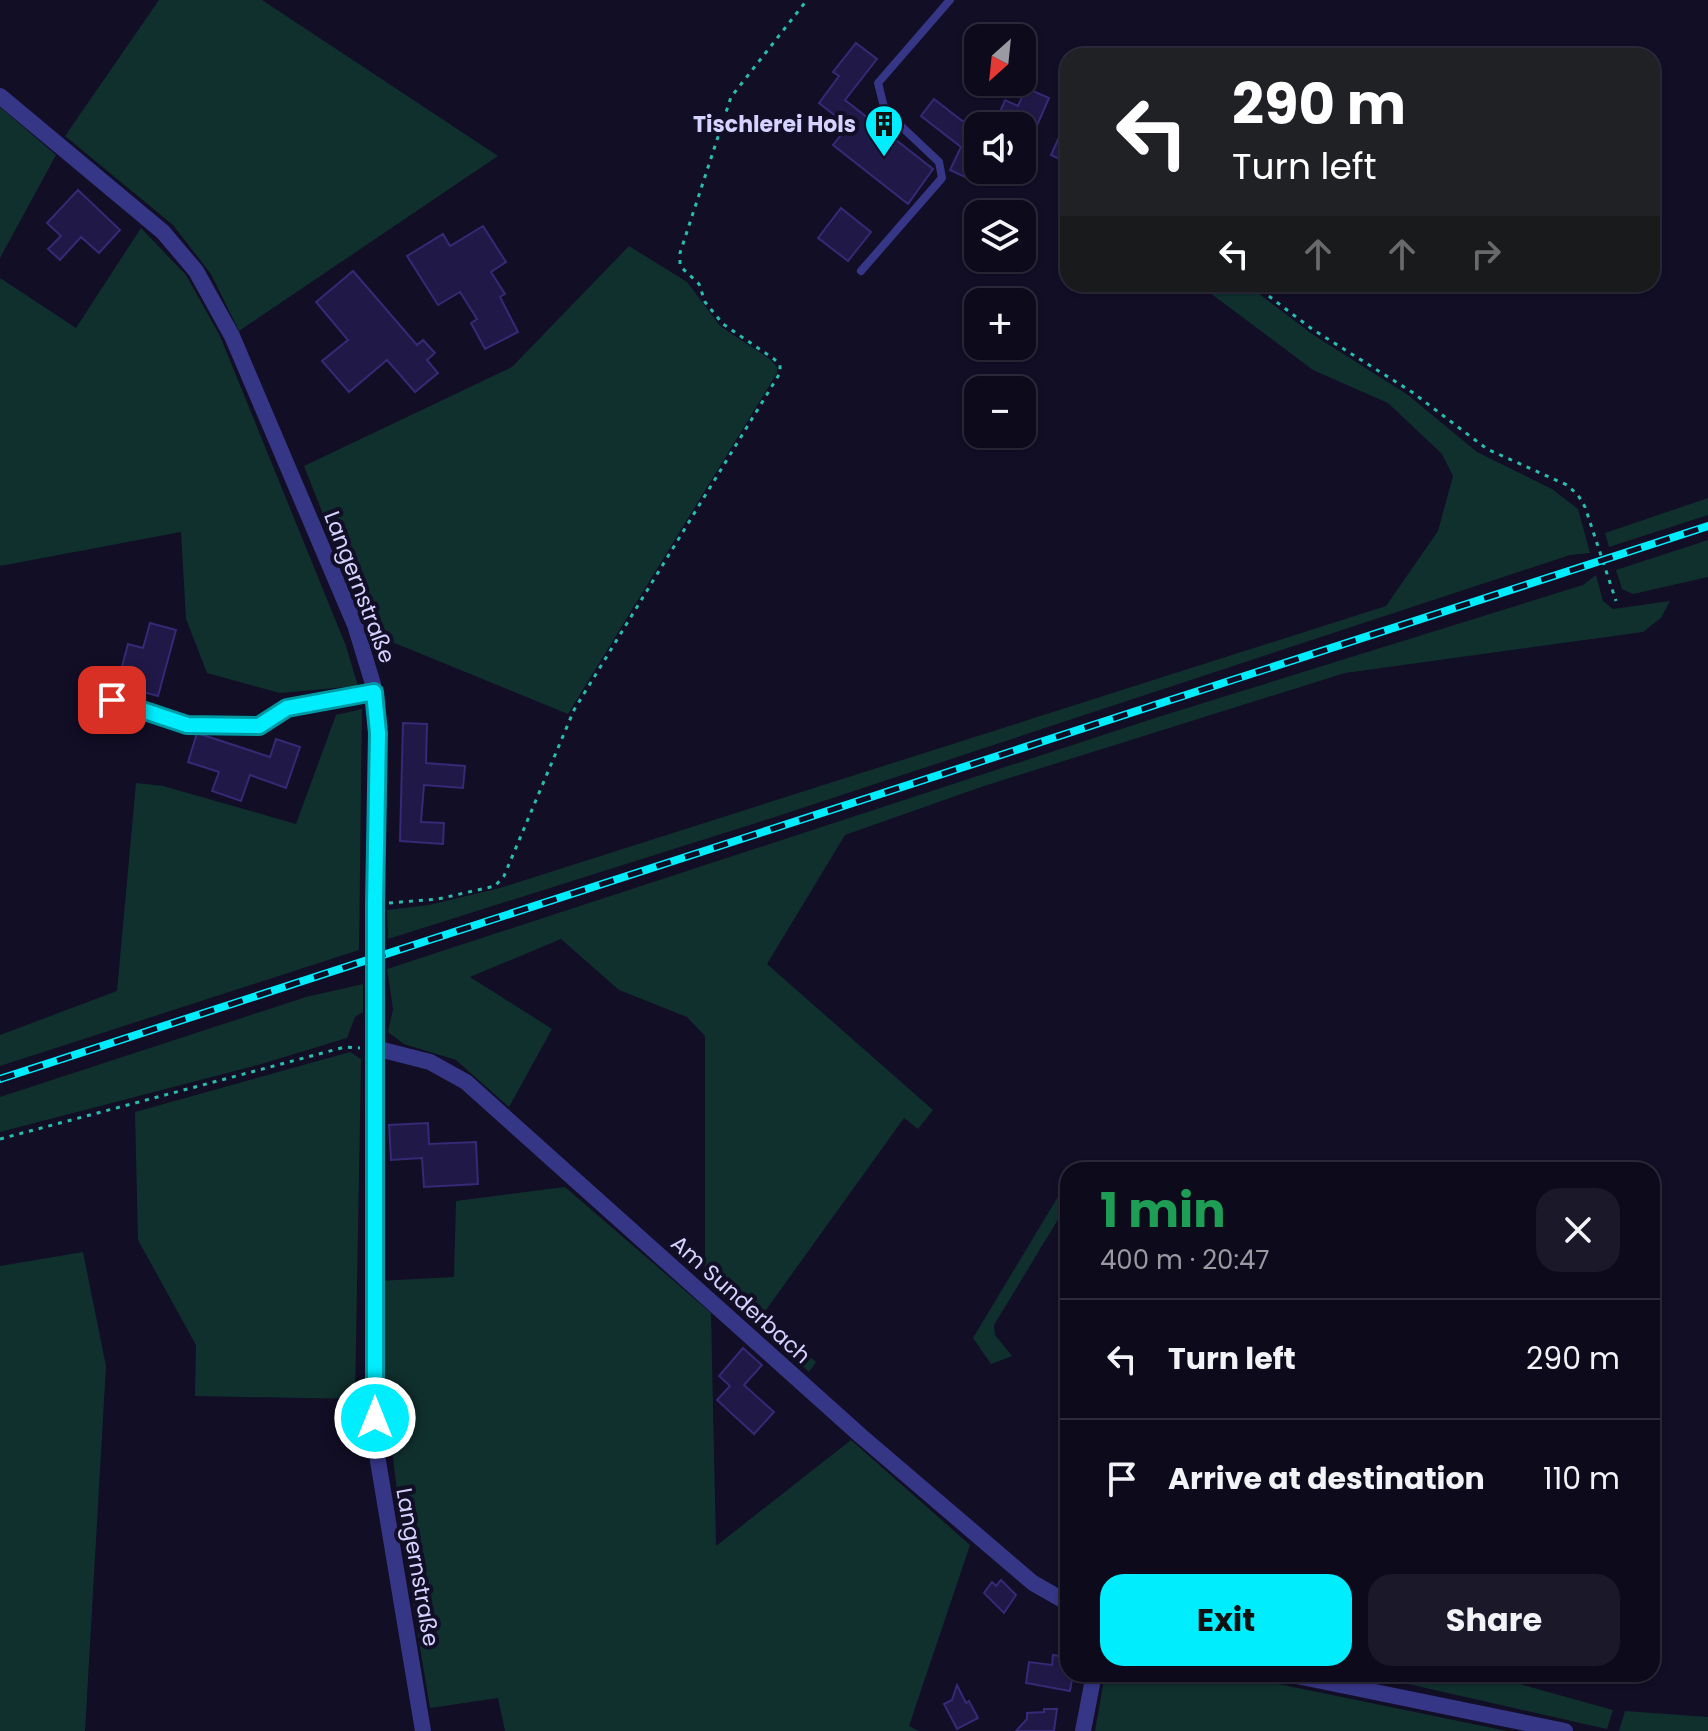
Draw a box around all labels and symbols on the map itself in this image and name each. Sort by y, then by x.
north arrow [964,24,1036,96]
building icon: Tischlerei Hols [863,103,905,158]
place label: Tischlerei Hols [693,109,856,140]
street label: Langernstraße [316,507,403,668]
pin [78,666,146,734]
street label: Am Sunderbach [664,1228,817,1371]
position arrow [333,1376,417,1460]
street label: Langernstraße [388,1485,447,1649]

